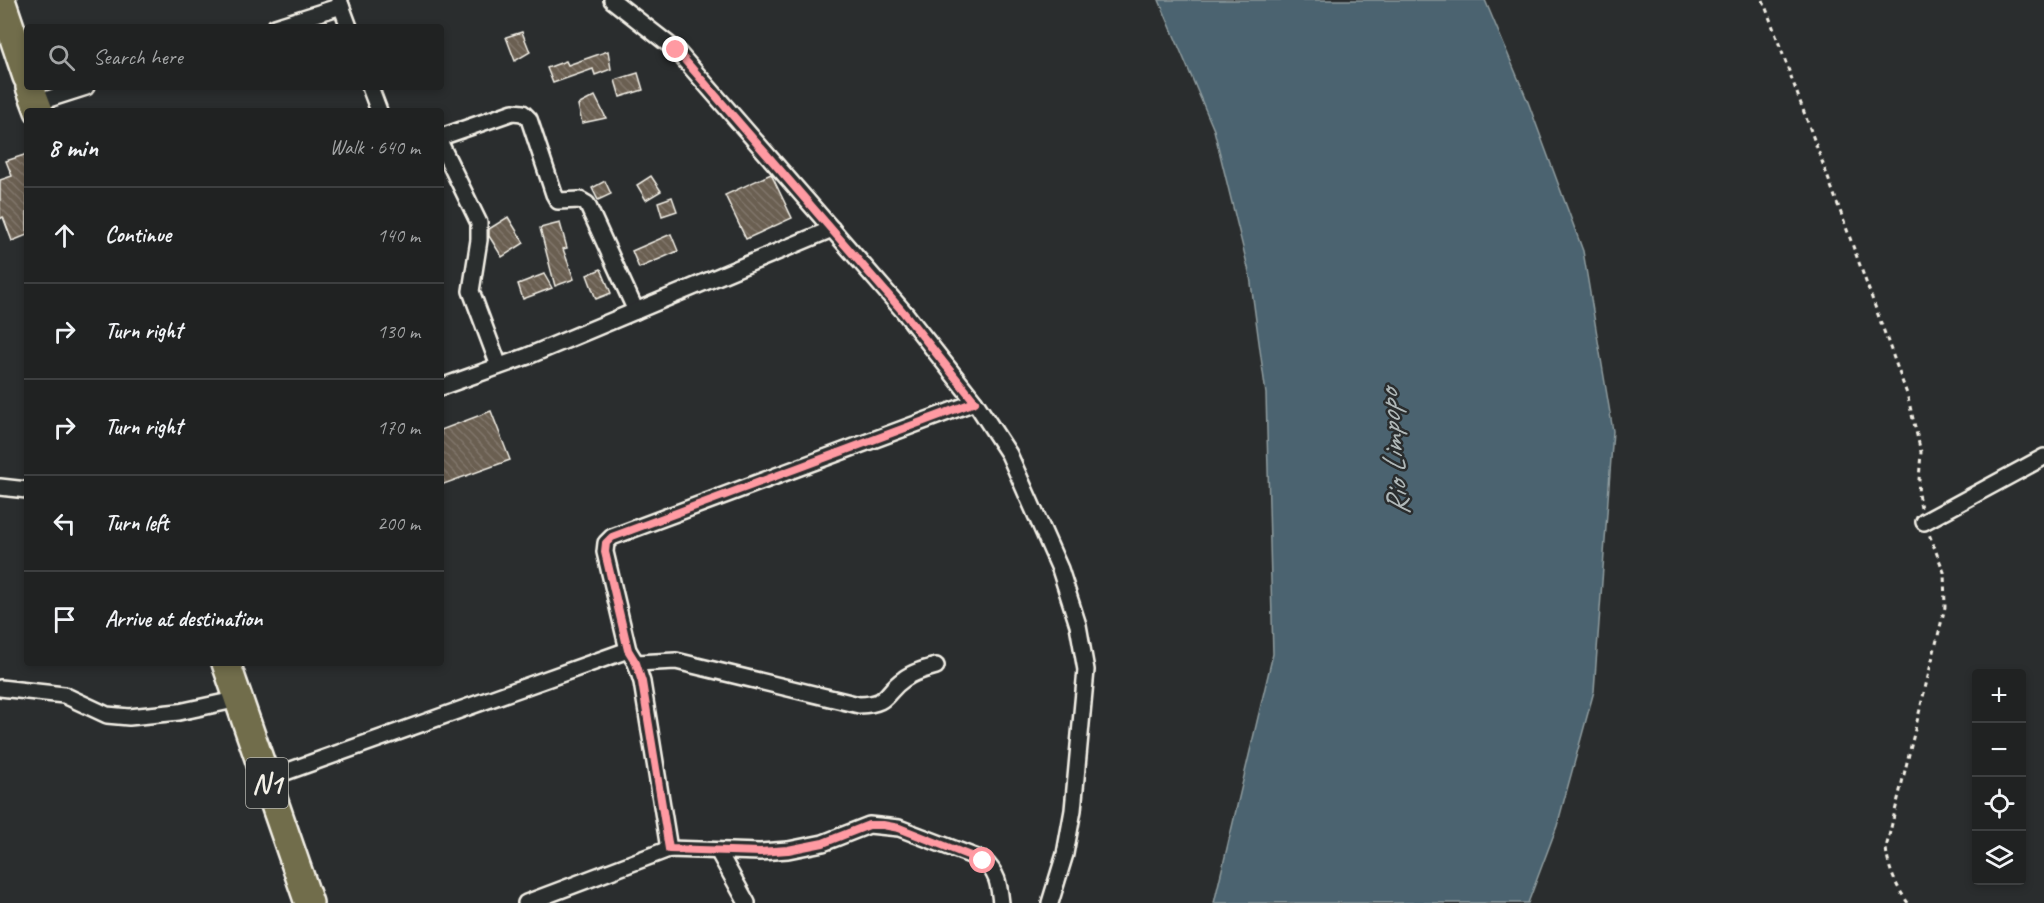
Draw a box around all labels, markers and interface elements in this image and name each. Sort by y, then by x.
search box [24,24,444,90]
route end [662,36,688,62]
icon: search [45,41,78,74]
text: Search here [93,43,183,71]
text: 8 min [48,131,98,164]
text: Walk · 640 m [330,135,420,160]
icon: ahead [48,219,81,252]
text: Continue [105,221,171,249]
text: 140 m [377,223,420,248]
icon: right [48,315,81,348]
text: Turn right [105,317,182,345]
text: 130 m [377,319,420,344]
water label: Rio Limpopo [1367,383,1419,518]
icon: right [48,411,81,444]
text: Turn right [105,413,182,441]
text: 170 m [377,415,420,440]
icon: left [48,507,81,540]
text: Turn left [105,509,169,537]
text: 200 m [377,511,420,536]
icon: arrive [48,603,81,636]
text: Arrive at destination [105,605,262,633]
map controls [1972,669,2026,885]
button: + [1972,669,2026,723]
button: − [1972,723,2026,777]
road number: N1 [246,758,288,808]
button: locate [1972,777,2026,831]
button: layers [1972,831,2026,885]
route start [969,847,995,873]

